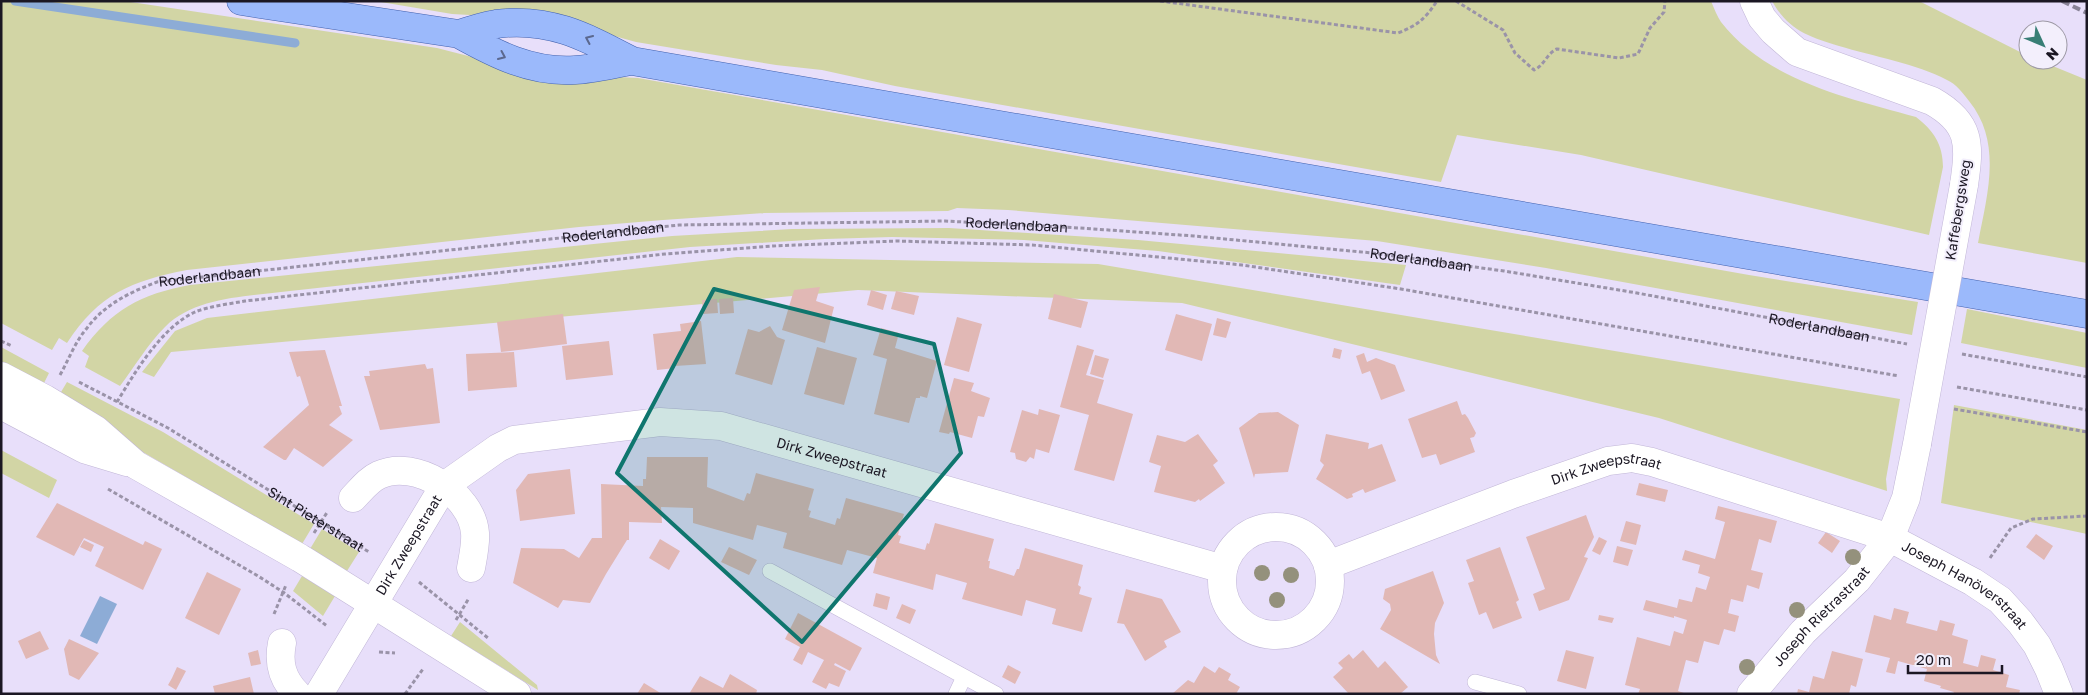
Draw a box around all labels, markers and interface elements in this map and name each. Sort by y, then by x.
north arrow [2018,20,2068,70]
one-way arrow [585,35,594,45]
text: N [2043,45,2063,64]
one-way arrow [497,50,506,61]
street label: Kaffebergsweg [1941,158,1974,262]
street label: Roderlandbaan [965,213,1068,235]
street label: Roderlandbaan [561,218,665,246]
street label: Roderlandbaan [1369,244,1473,275]
street label: Roderlandbaan [157,262,261,290]
street label: Roderlandbaan [1767,309,1871,345]
street label: Dirk Zweepstraat [775,433,889,481]
street label: Dirk Zweepstraat [1548,449,1664,488]
street label: Sint Pieterstraat [265,483,368,555]
street label: Dirk Zweepstraat [371,491,445,598]
street label: Joseph Hanöverstraat [1899,537,2031,632]
street label: Joseph Rietrastraat [1769,562,1873,669]
scale bar [1908,642,2002,674]
text: 20 m [1916,650,1951,668]

